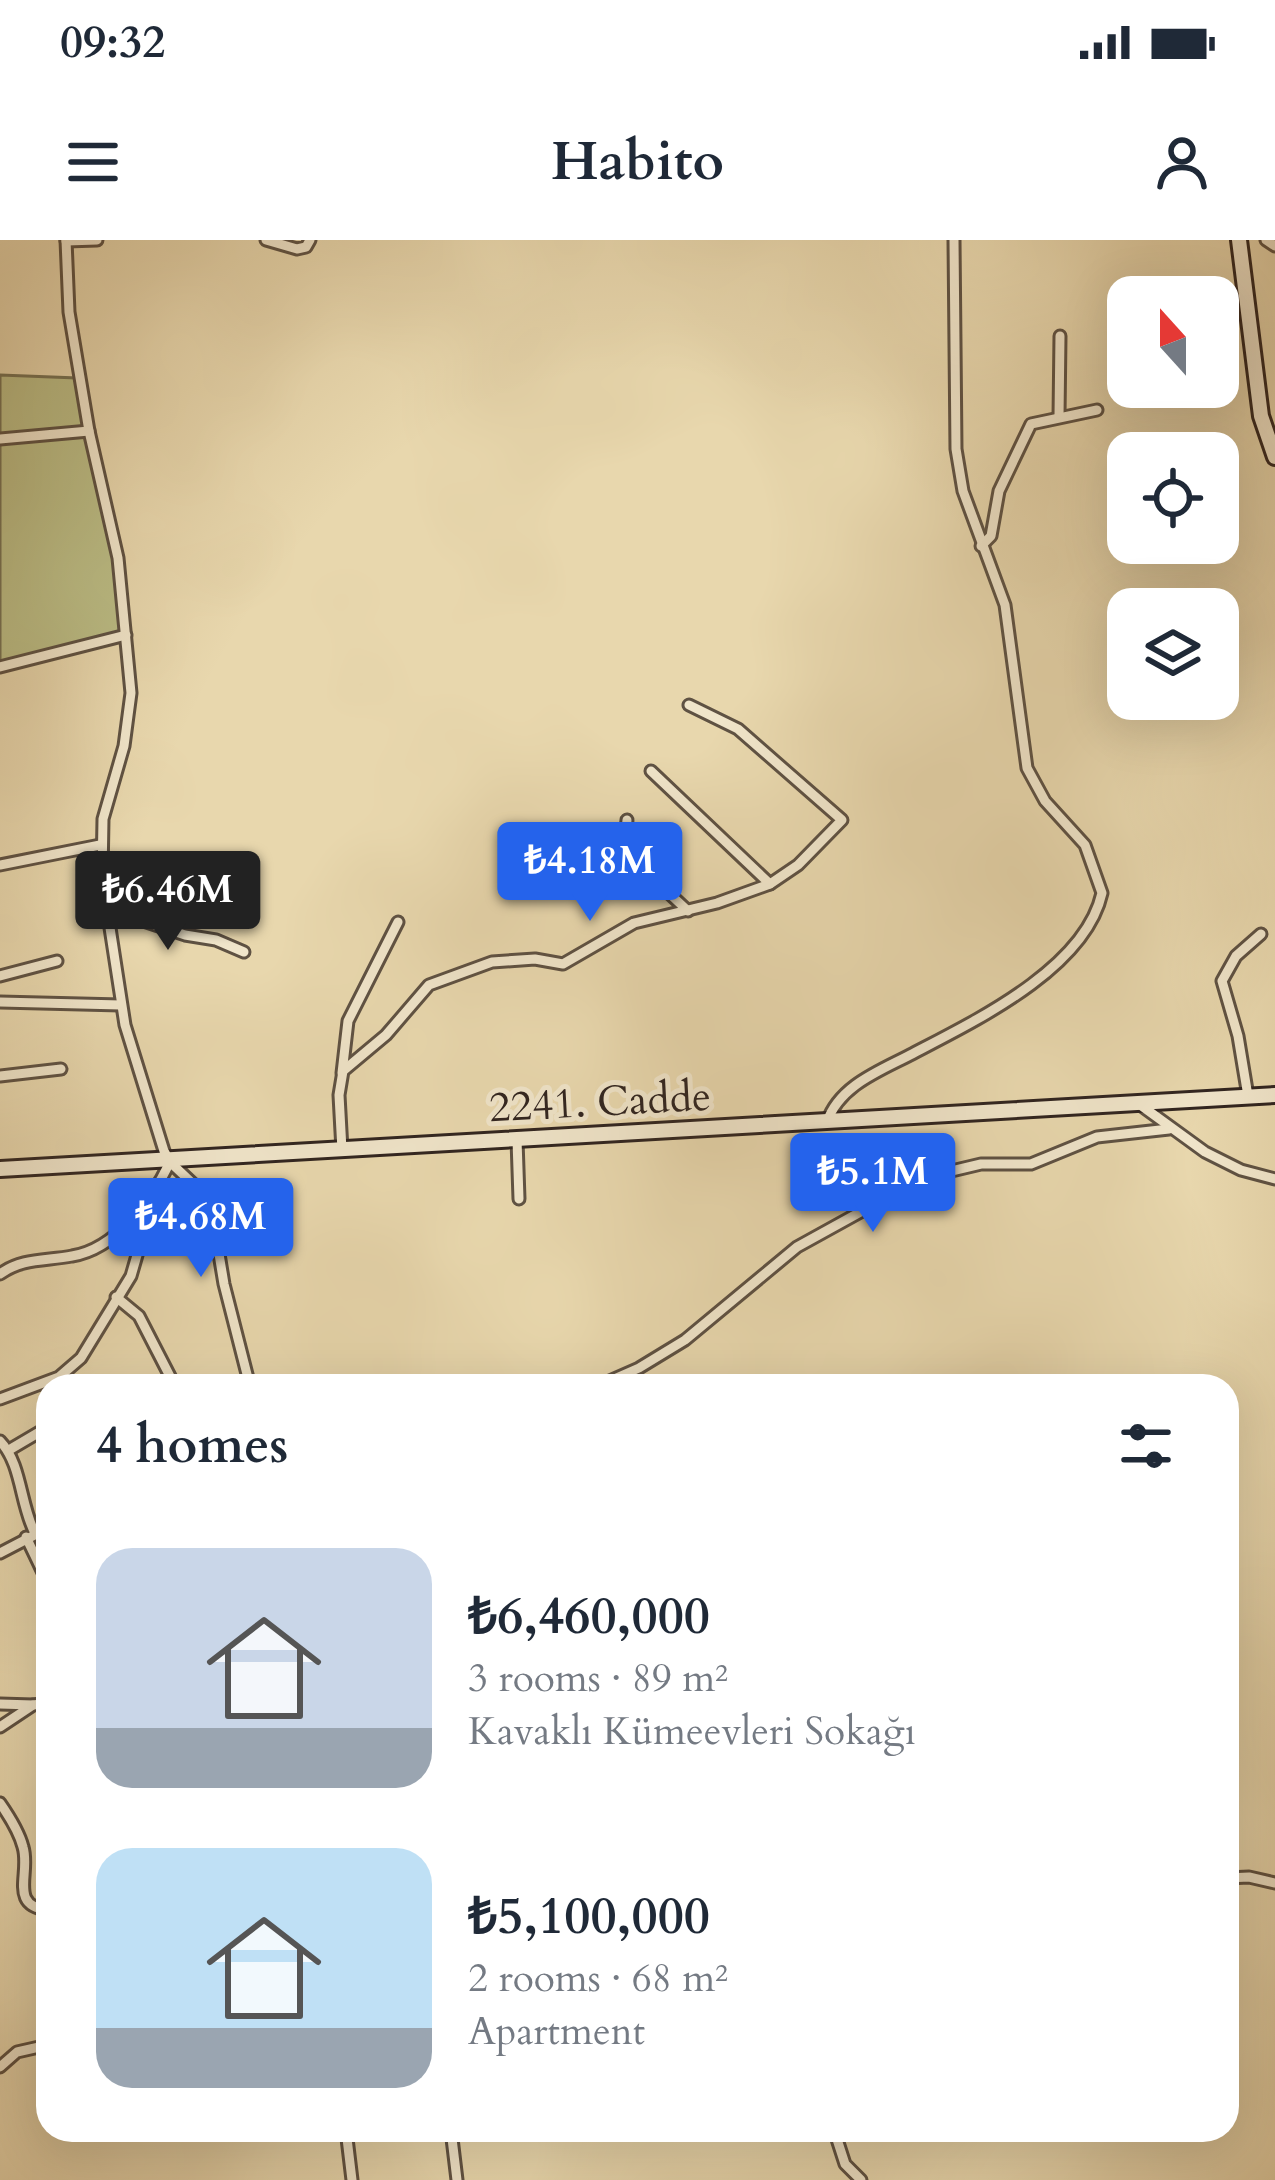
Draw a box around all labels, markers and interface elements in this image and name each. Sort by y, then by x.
text: 09:32 [60,12,165,73]
text: Habito [551,126,724,199]
icon: menu [60,129,126,195]
icon: person [1149,129,1215,195]
north arrow [1107,276,1239,408]
map controls [1107,276,1239,720]
button: locate [1107,432,1239,564]
button: layers [1107,588,1239,720]
pin: ₺4.18M [492,822,688,924]
text: ₺4.18M [524,834,656,887]
pin: ₺6.46M [70,851,266,953]
text: ₺6.46M [102,863,234,916]
street label: 2241. Cadde [488,1068,712,1136]
pin: ₺5.1M [789,1133,957,1235]
text: ₺5.1M [817,1145,929,1198]
pin: ₺4.68M [103,1178,299,1280]
text: ₺4.68M [135,1190,267,1243]
text: 4 homes [96,1411,288,1481]
icon: filters [1113,1413,1179,1479]
text: ₺6,460,000 [468,1582,710,1652]
icon: home [192,1596,336,1740]
text: 3 rooms · 89 m² [468,1652,728,1705]
text: Kavaklı Kümeevleri Sokağı [468,1705,916,1758]
text: ₺5,100,000 [468,1882,710,1952]
icon: home [192,1896,336,2040]
text: 2 rooms · 68 m² [468,1952,728,2005]
text: Apartment [468,2005,645,2058]

